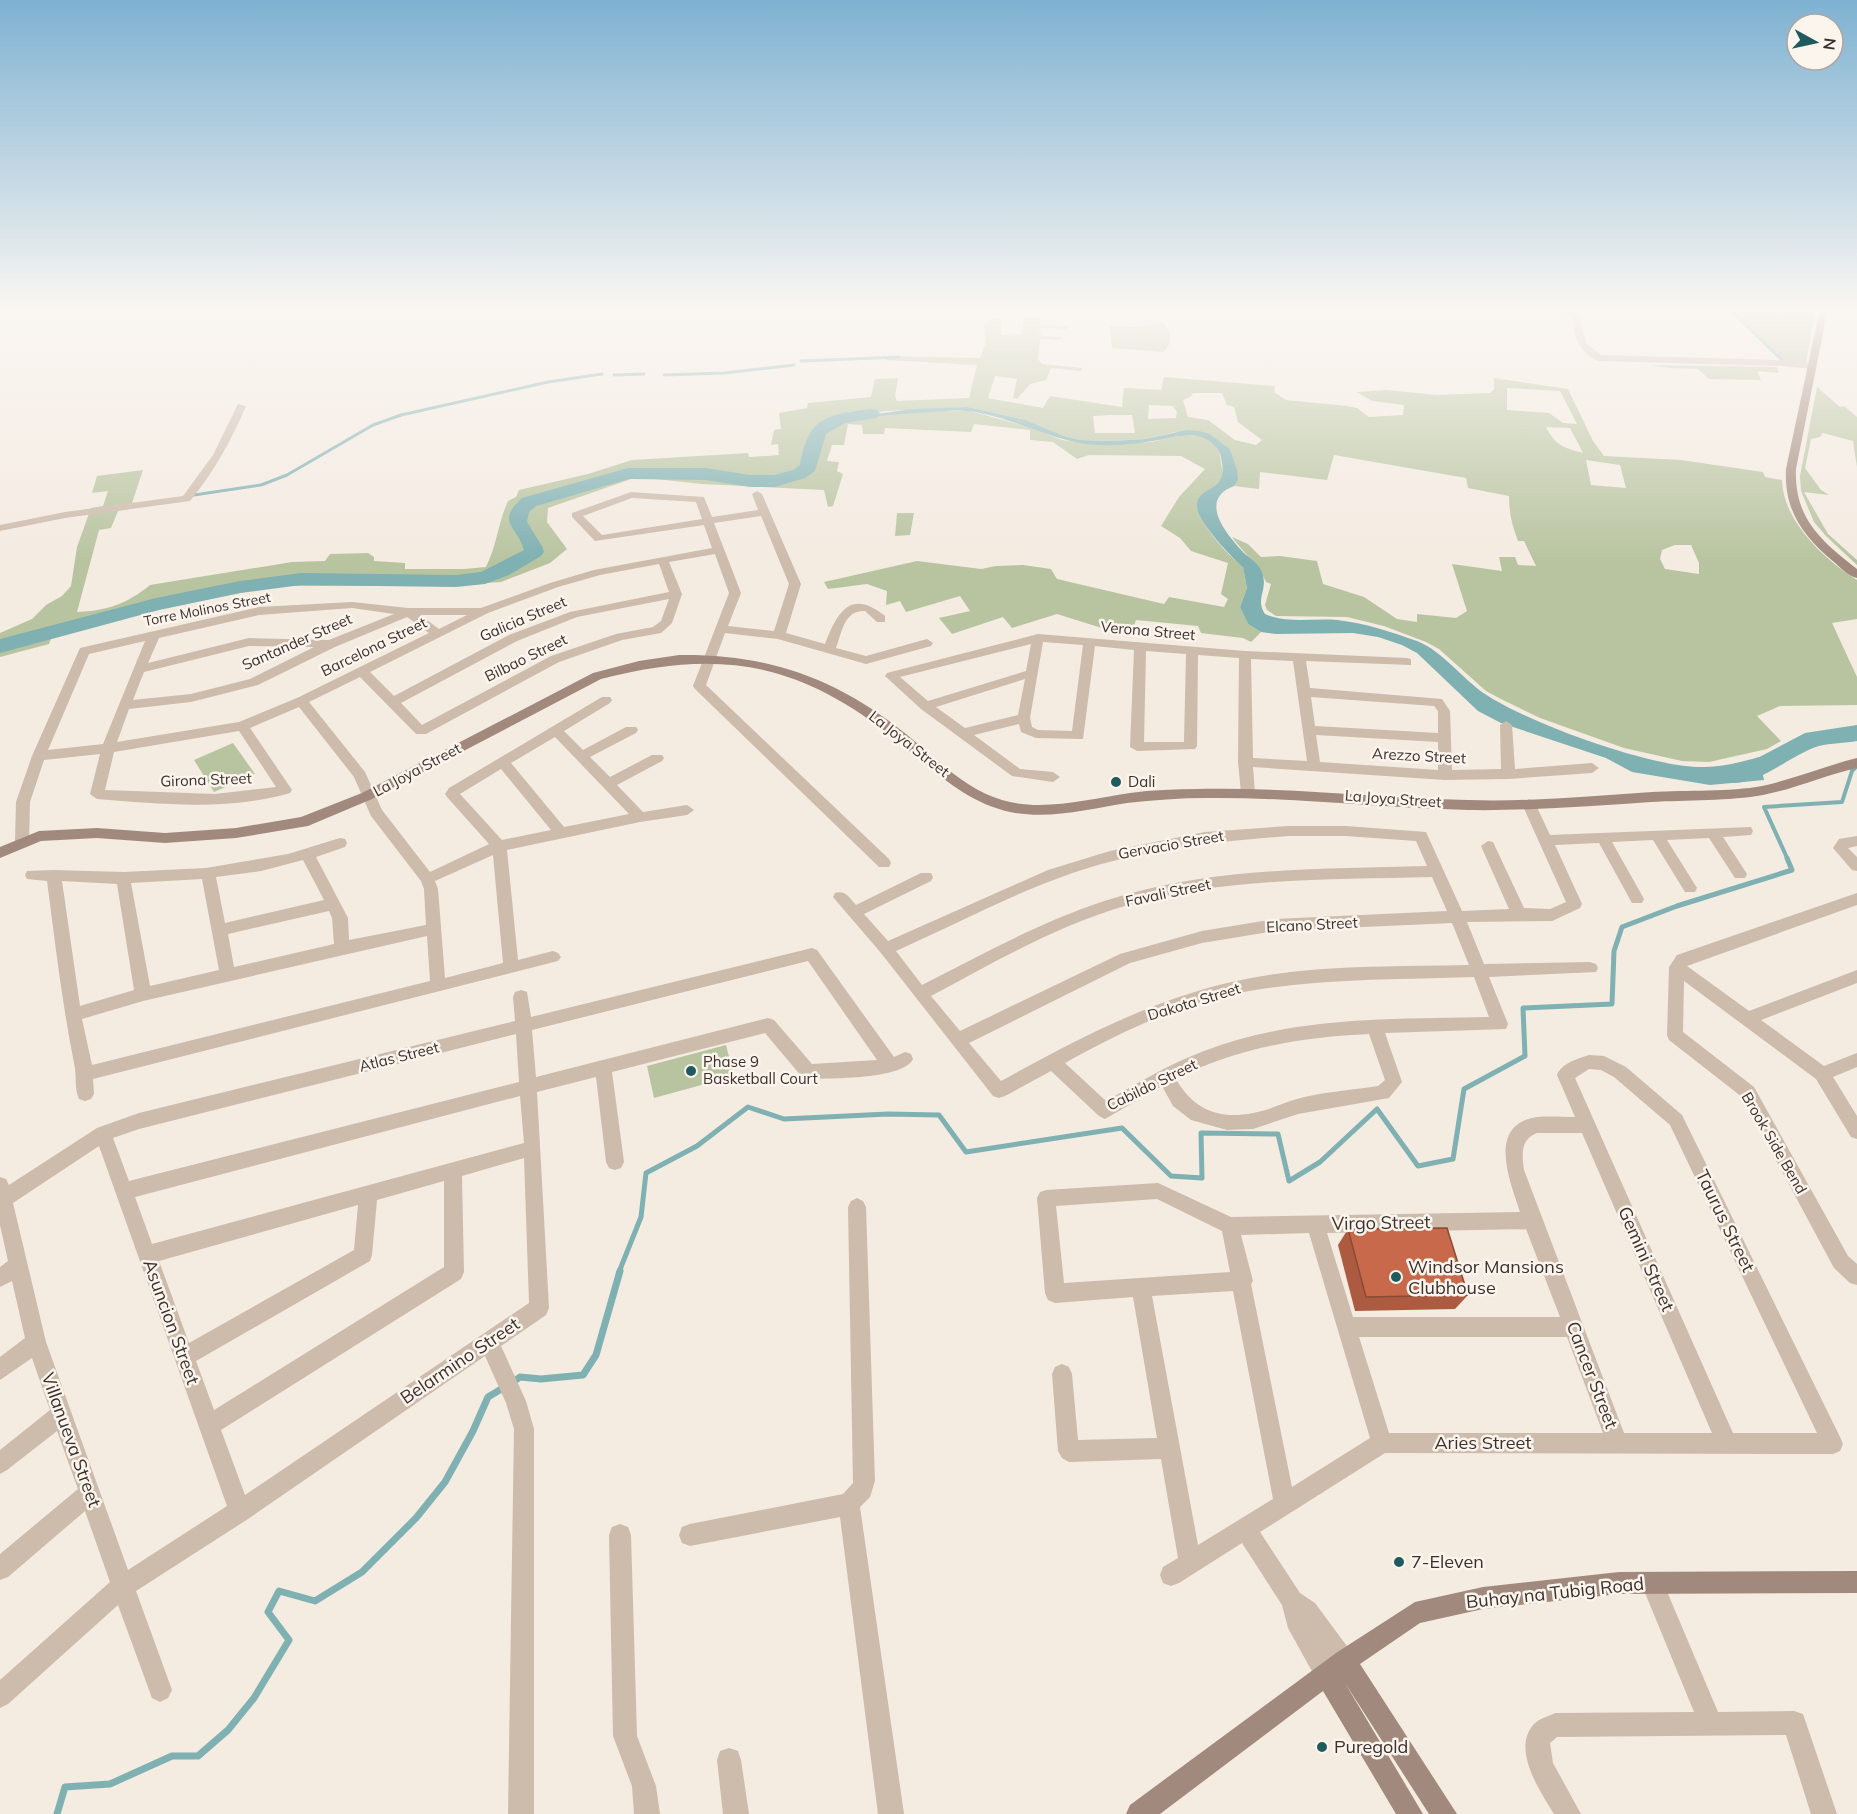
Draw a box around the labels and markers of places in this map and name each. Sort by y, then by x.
place label: Dali [1128,772,1155,791]
marker: Dali [1109,775,1123,789]
place label: Phase 9 Basketball Court [703,1052,818,1088]
marker: Phase 9 Basketball Court [684,1064,698,1078]
place label: Windsor Mansions Clubhouse [1408,1255,1564,1299]
marker: Windsor Mansions Clubhouse [1389,1270,1403,1284]
place label: 7-Eleven [1411,1550,1484,1573]
marker: 7-Eleven [1392,1555,1406,1569]
place label: Puregold [1334,1735,1408,1758]
marker: Puregold [1315,1740,1329,1754]

